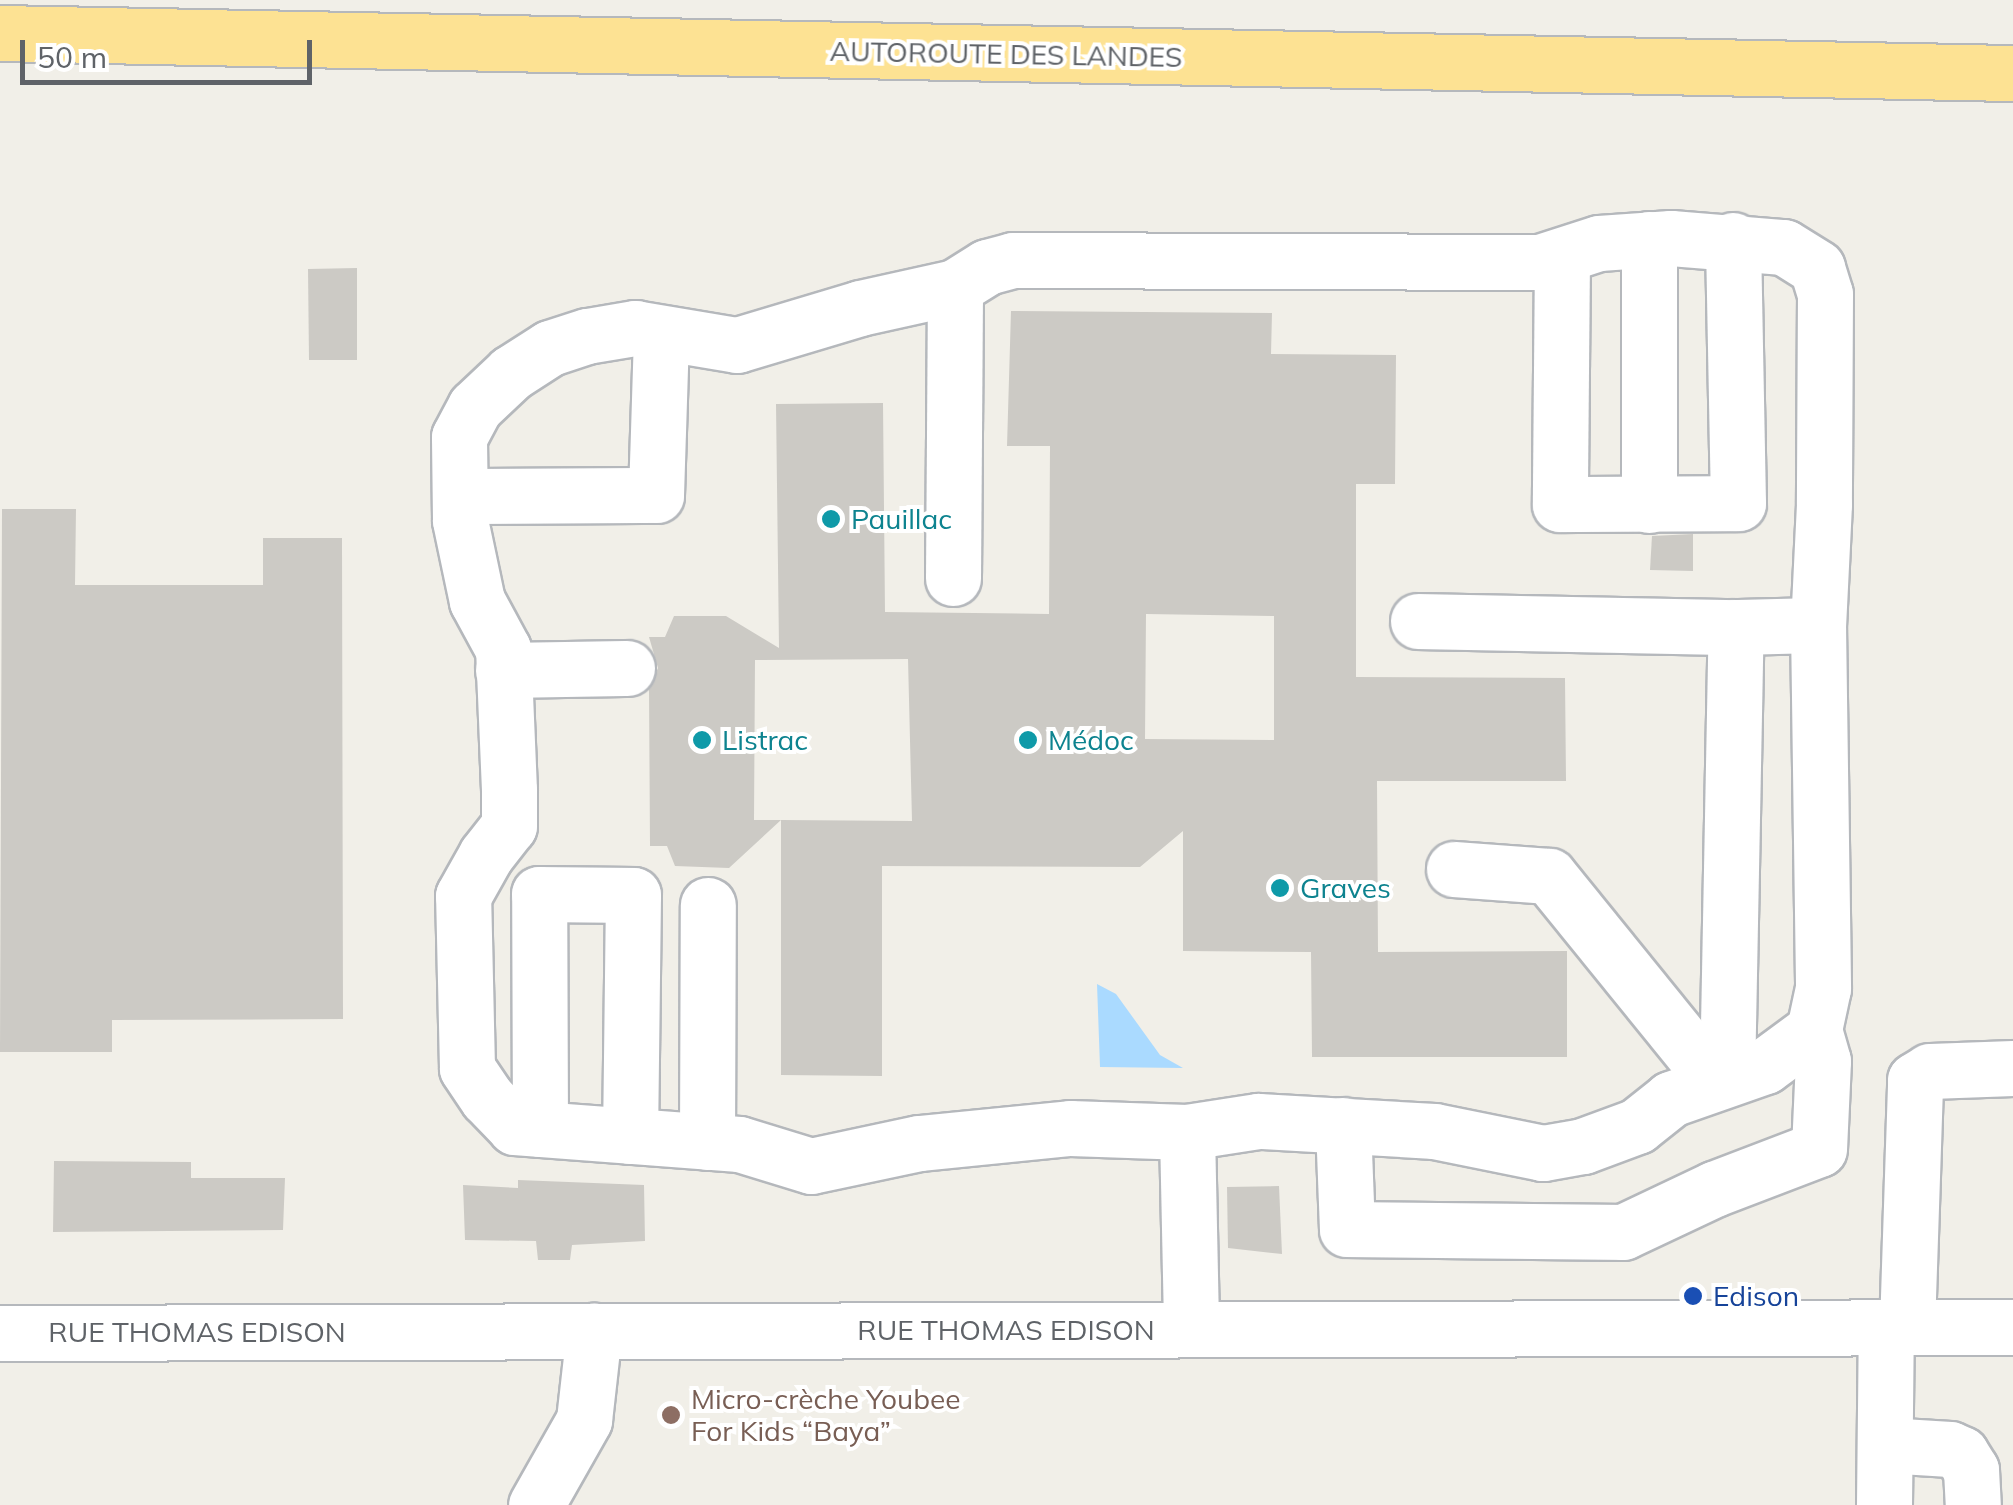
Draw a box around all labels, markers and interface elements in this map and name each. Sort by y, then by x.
scale bar [25,20,318,82]
street label: AUTOROUTE DES LANDES [829,34,1183,74]
text: 50 m [37,38,107,76]
place label: Pauillac [851,502,952,536]
marker: Pauillac [820,508,842,530]
place label: Listrac [722,723,808,757]
place label: Médoc [1048,723,1134,757]
marker: Listrac [691,729,713,751]
marker: Médoc [1017,729,1039,751]
place label: Graves [1300,871,1391,905]
marker: Graves [1269,877,1291,899]
place label: Edison [1713,1279,1799,1313]
marker: Edison [1682,1285,1704,1307]
street label: RUE THOMAS EDISON [857,1313,1155,1347]
street label: RUE THOMAS EDISON [48,1315,346,1349]
place label: Micro-crèche Youbee For Kids “Baya” [691,1382,960,1448]
marker: Micro-crèche Youbee For Kids “Baya” [660,1404,682,1426]

